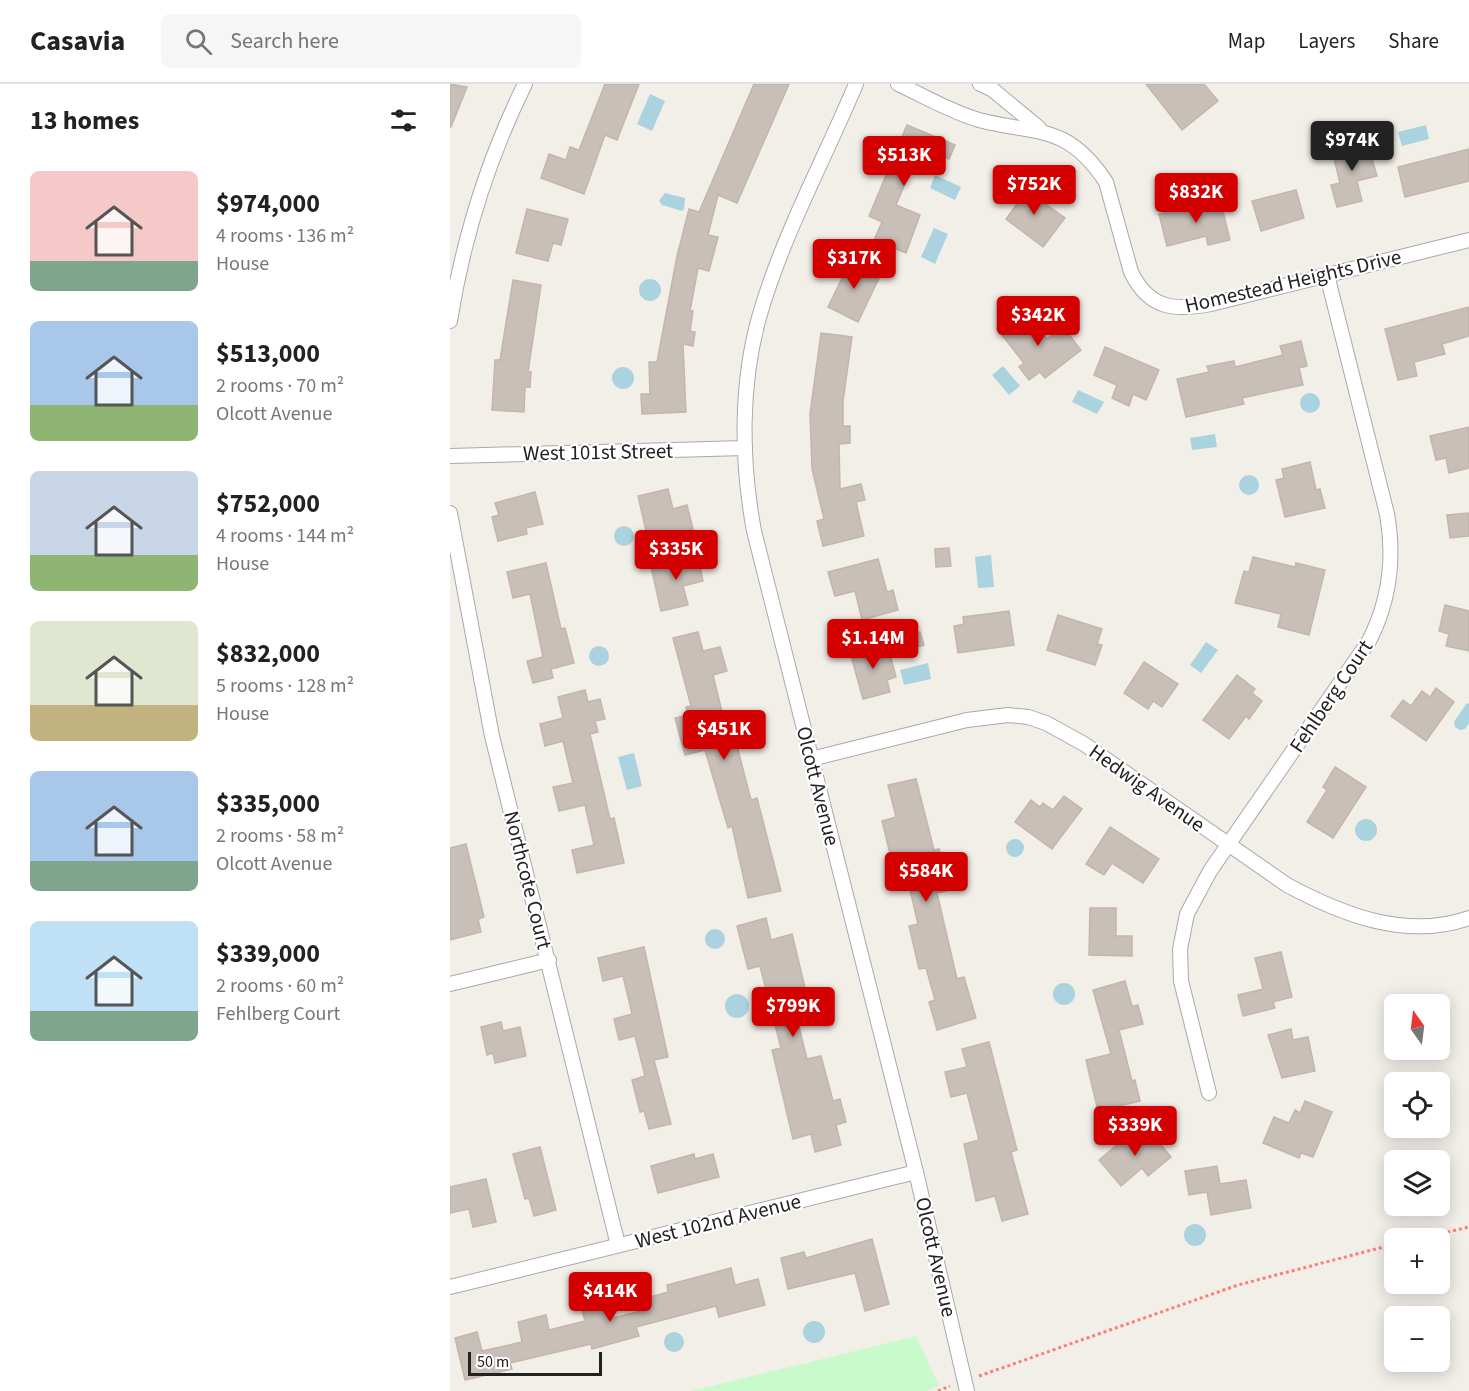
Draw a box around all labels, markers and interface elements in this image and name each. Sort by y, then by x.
search box [161,14,581,68]
text: Casavia [30,21,125,61]
icon: search [182,25,215,58]
text: Search here [230,25,339,57]
text: Map [1228,26,1265,56]
text: Layers [1298,26,1355,56]
text: Share [1388,26,1439,56]
text: 13 homes [30,102,139,139]
icon: filters [387,104,420,137]
pin: $974K [1310,121,1394,172]
text: $974K [1325,126,1379,154]
pin: $513K [862,136,946,187]
text: $513K [877,141,931,169]
pin: $752K [992,165,1076,216]
text: $752K [1007,170,1061,198]
pin: $832K [1154,173,1238,224]
text: $832K [1169,178,1223,206]
text: $974,000 [216,185,320,222]
icon: home [78,195,150,267]
text: 4 rooms · 136 m² [216,222,354,250]
pin: $317K [812,239,896,290]
street label: Homestead Heights Drive [1182,241,1404,321]
text: $317K [827,244,881,272]
text: House [216,250,269,278]
pin: $342K [996,296,1080,347]
text: $342K [1011,301,1065,329]
text: $513,000 [216,335,320,372]
icon: home [78,345,150,417]
text: 2 rooms · 70 m² [216,372,344,400]
text: Olcott Avenue [216,400,332,428]
street label: West 101st Street [523,436,673,468]
text: $752,000 [216,485,320,522]
icon: home [78,495,150,567]
text: 4 rooms · 144 m² [216,522,354,550]
pin: $335K [634,530,718,581]
text: $335K [649,535,703,563]
text: House [216,550,269,578]
pin: $1.14M [824,619,922,670]
text: $1.14M [841,624,905,652]
street label: Fehlberg Court [1282,634,1380,758]
text: $832,000 [216,635,320,672]
icon: home [78,645,150,717]
text: 5 rooms · 128 m² [216,672,354,700]
text: House [216,700,269,728]
pin: $451K [682,710,766,761]
text: $451K [697,715,751,743]
street label: Olcott Avenue [789,723,847,849]
street label: Hedwig Avenue [1083,737,1211,839]
text: $335,000 [216,785,320,822]
icon: home [78,795,150,867]
street label: Northcote Court [496,808,560,952]
text: 2 rooms · 58 m² [216,822,344,850]
text: Olcott Avenue [216,850,332,878]
pin: $584K [884,852,968,903]
text: $584K [899,857,953,885]
text: $339,000 [216,935,320,972]
icon: home [78,945,150,1017]
text: 2 rooms · 60 m² [216,972,344,1000]
pin: $799K [751,987,835,1038]
text: $799K [766,992,820,1020]
north arrow [1384,994,1450,1060]
map controls [1384,994,1450,1372]
text: Fehlberg Court [216,1000,340,1028]
button: locate [1384,1072,1450,1138]
pin: $339K [1093,1106,1177,1157]
text: $339K [1108,1111,1162,1139]
button: layers [1384,1150,1450,1216]
street label: West 102nd Avenue [632,1186,804,1256]
street label: Olcott Avenue [908,1194,964,1320]
button: + [1384,1228,1450,1294]
pin: $414K [568,1272,652,1323]
text: $414K [583,1277,637,1305]
button: − [1384,1306,1450,1372]
scale bar [468,1349,602,1376]
text: 50 m [477,1351,509,1373]

